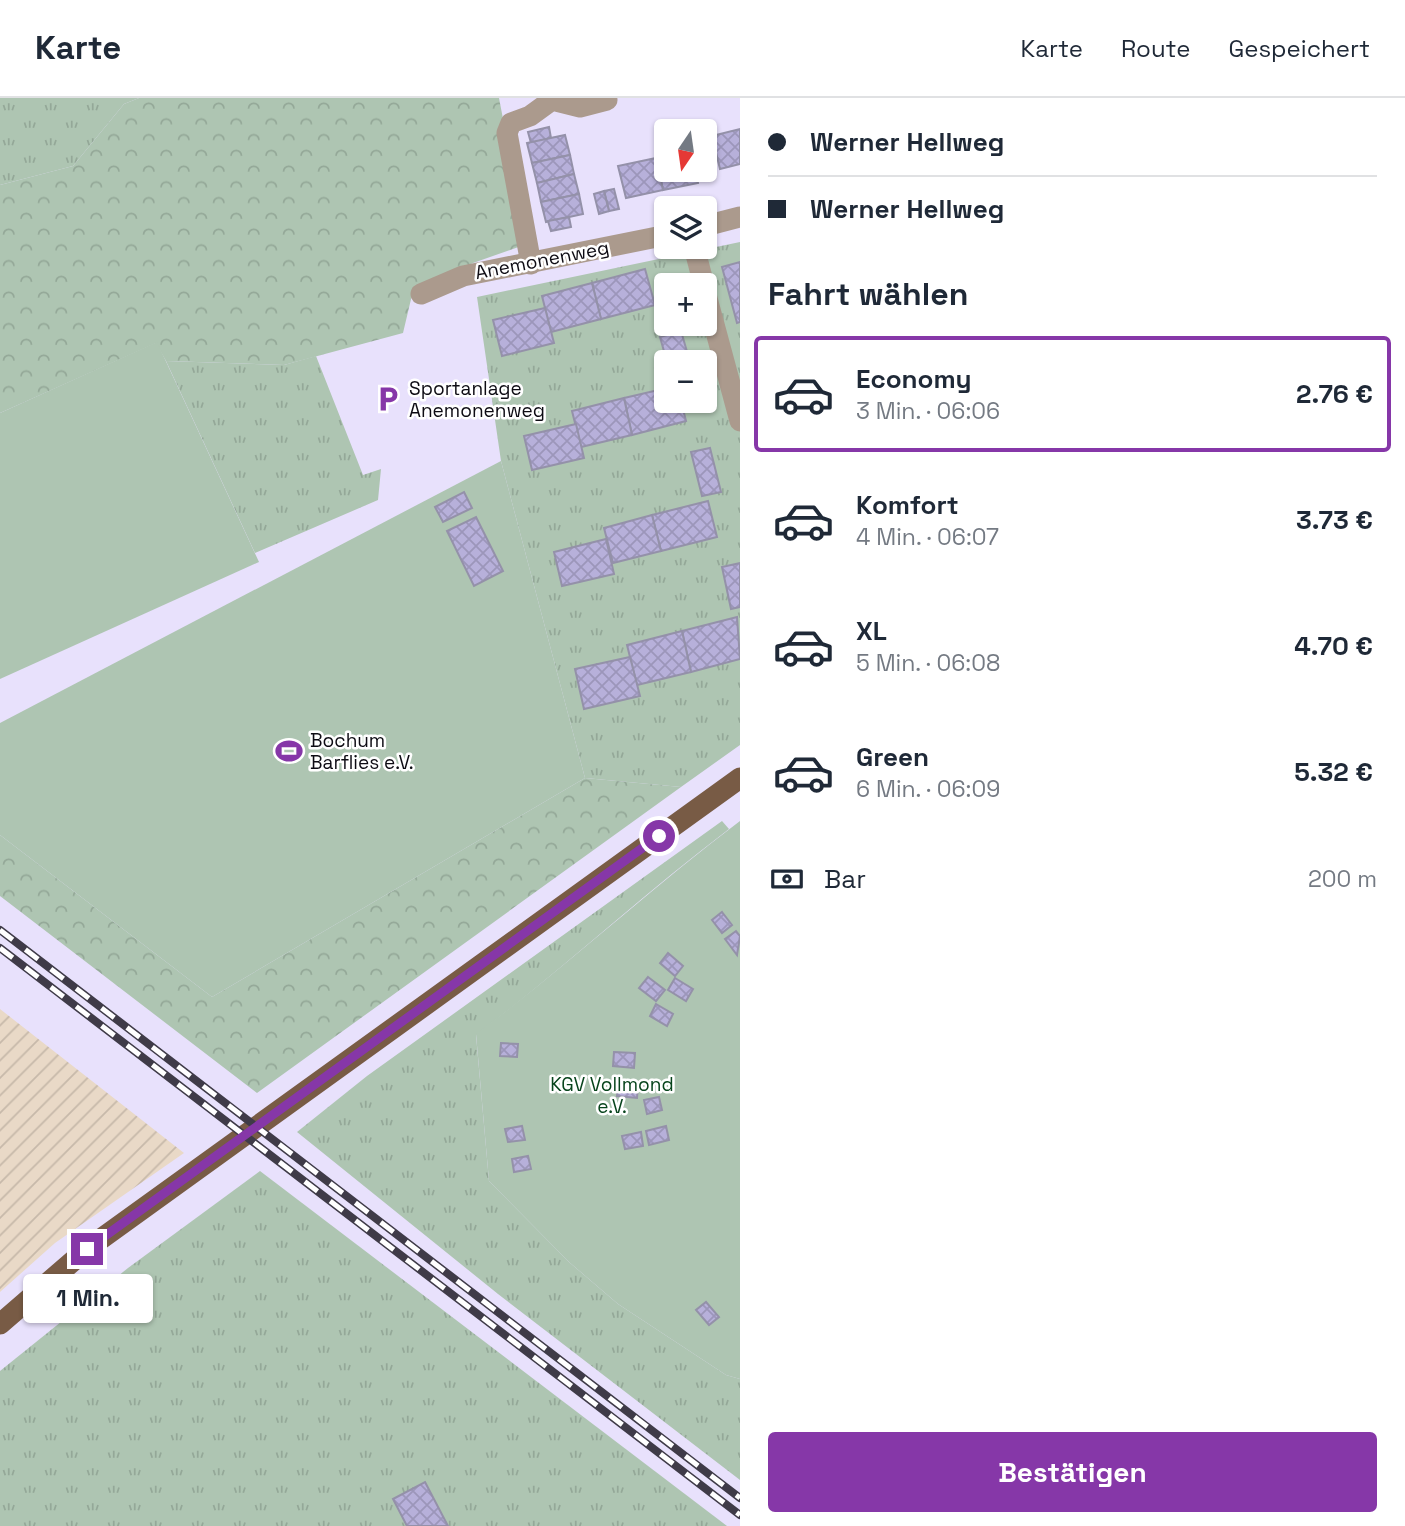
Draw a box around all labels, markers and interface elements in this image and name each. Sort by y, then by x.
text: Karte [35,27,121,69]
text: Karte [1021,33,1083,64]
text: Route [1121,33,1190,64]
text: Gespeichert [1228,33,1370,64]
north arrow [654,119,718,182]
map controls [654,119,717,413]
text: Werner Hellweg [810,125,1004,159]
text: Werner Hellweg [810,192,1004,226]
button: layers [654,196,717,259]
street label: Anemonenweg [473,235,611,285]
button: + [654,273,717,336]
text: Fahrt wählen [768,274,968,314]
button: − [654,350,717,413]
text: Economy [856,362,972,396]
icon: car [772,363,835,426]
place label: Sportanlage Anemonenweg [409,376,545,423]
text: 2.76 € [1296,377,1373,411]
parking icon: Sportanlage Anemonenweg [373,384,403,414]
text: 3 Min. · 06:06 [856,396,1000,426]
text: Komfort [856,488,959,522]
icon: car [772,489,835,552]
text: 3.73 € [1296,503,1373,537]
text: 4 Min. · 06:07 [856,522,999,552]
text: XL [856,614,887,648]
icon: car [772,615,835,678]
text: 4.70 € [1294,629,1373,663]
text: 5 Min. · 06:08 [856,648,1000,678]
place label: Bochum Barflies e.V. [310,728,414,775]
sports icon: Bochum Barflies e.V. [274,736,304,766]
text: Green [856,740,929,774]
icon: car [772,741,835,804]
text: 5.32 € [1294,755,1373,789]
text: 6 Min. · 06:09 [856,774,1000,804]
route start [643,820,675,852]
icon: cash [768,860,806,898]
text: Bar [824,862,866,896]
text: 200 m [1308,864,1377,894]
park label: KGV Vollmond e.V. [550,1072,674,1119]
route end [71,1233,103,1265]
callout: 1 Min. [22,1274,152,1322]
text: 1 Min. [56,1283,120,1313]
button: Bestätigen [768,1432,1377,1512]

